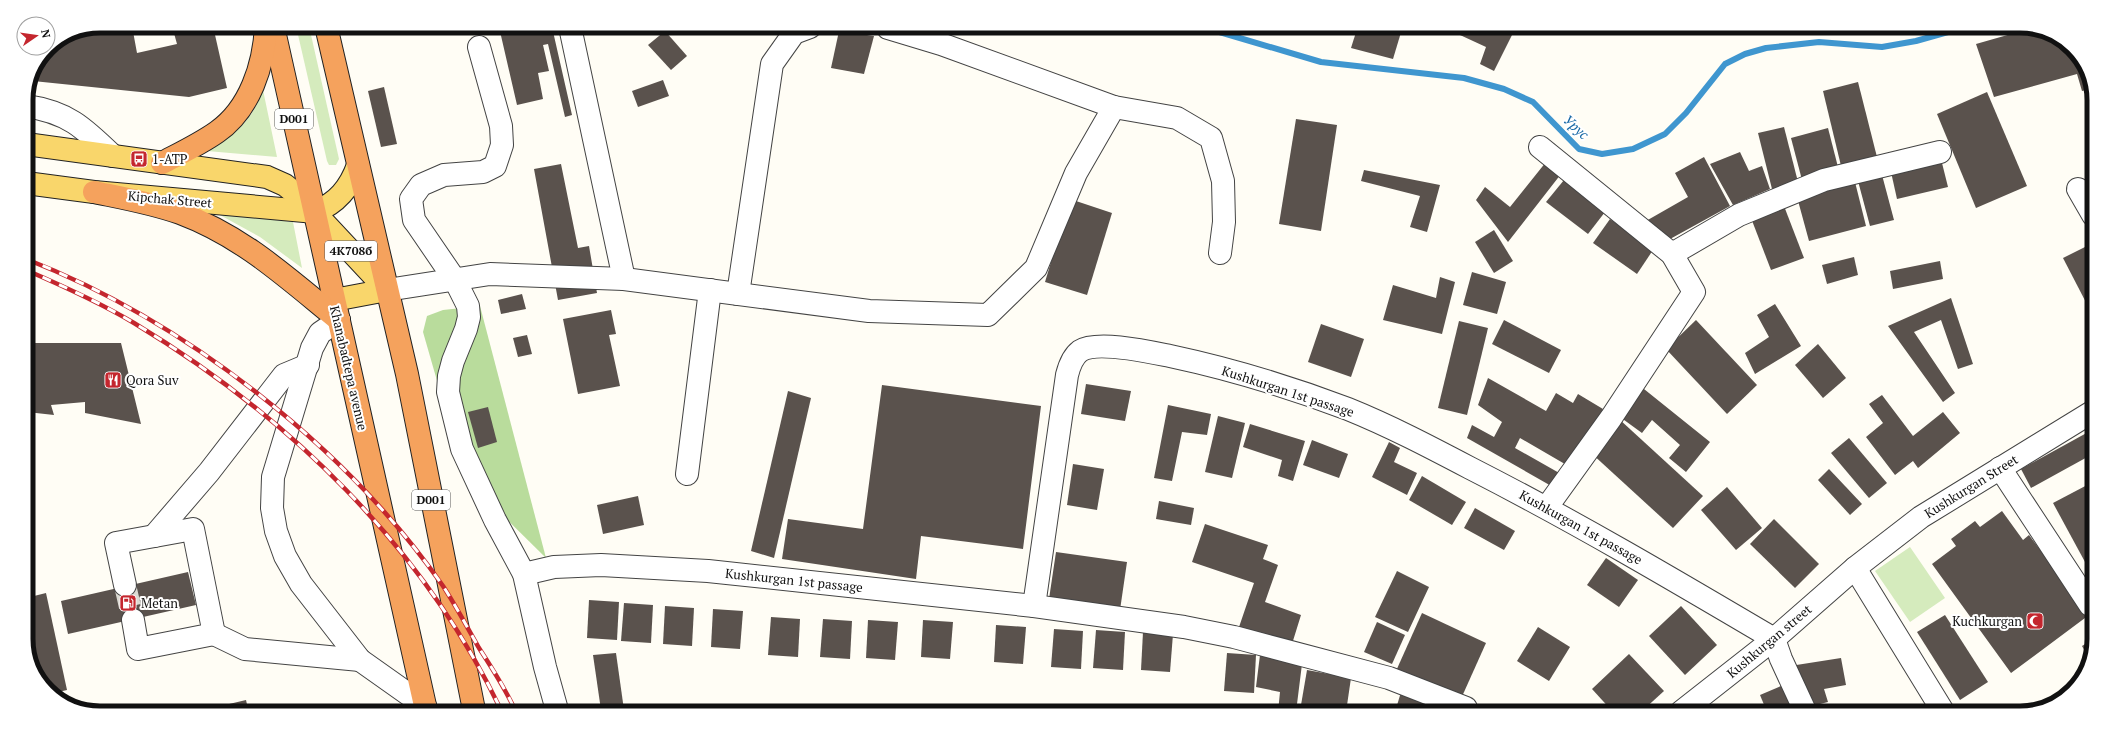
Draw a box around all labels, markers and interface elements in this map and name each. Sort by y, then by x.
north arrow [16,16,56,56]
text: N [38,28,54,40]
road number: D001 [275,109,313,129]
water label: Урус [1559,110,1594,144]
bus stop icon: 1-ATP [129,149,149,169]
place label: 1-ATP [152,150,188,168]
street label: Kipchak Street [127,186,213,212]
road number: 4К708б [325,241,377,261]
street label: Khanabadtepa avenue [326,304,372,432]
street label: Kushkurgan 1st passage [1219,361,1357,421]
restaurant icon: Qora Suv [103,370,123,390]
place label: Qora Suv [126,371,179,389]
street label: Kushkurgan Street [1921,450,2021,522]
street label: Kushkurgan 1st passage [1516,486,1646,568]
road number: D001 [412,490,450,510]
street label: Kushkurgan 1st passage [724,564,864,596]
fuel station icon: Metan [118,593,138,613]
place label: Metan [141,594,178,612]
street label: Kushkurgan street [1723,600,1815,682]
mosque icon: Kuchkurgan [2025,611,2045,631]
place label: Kuchkurgan [1952,612,2022,630]

